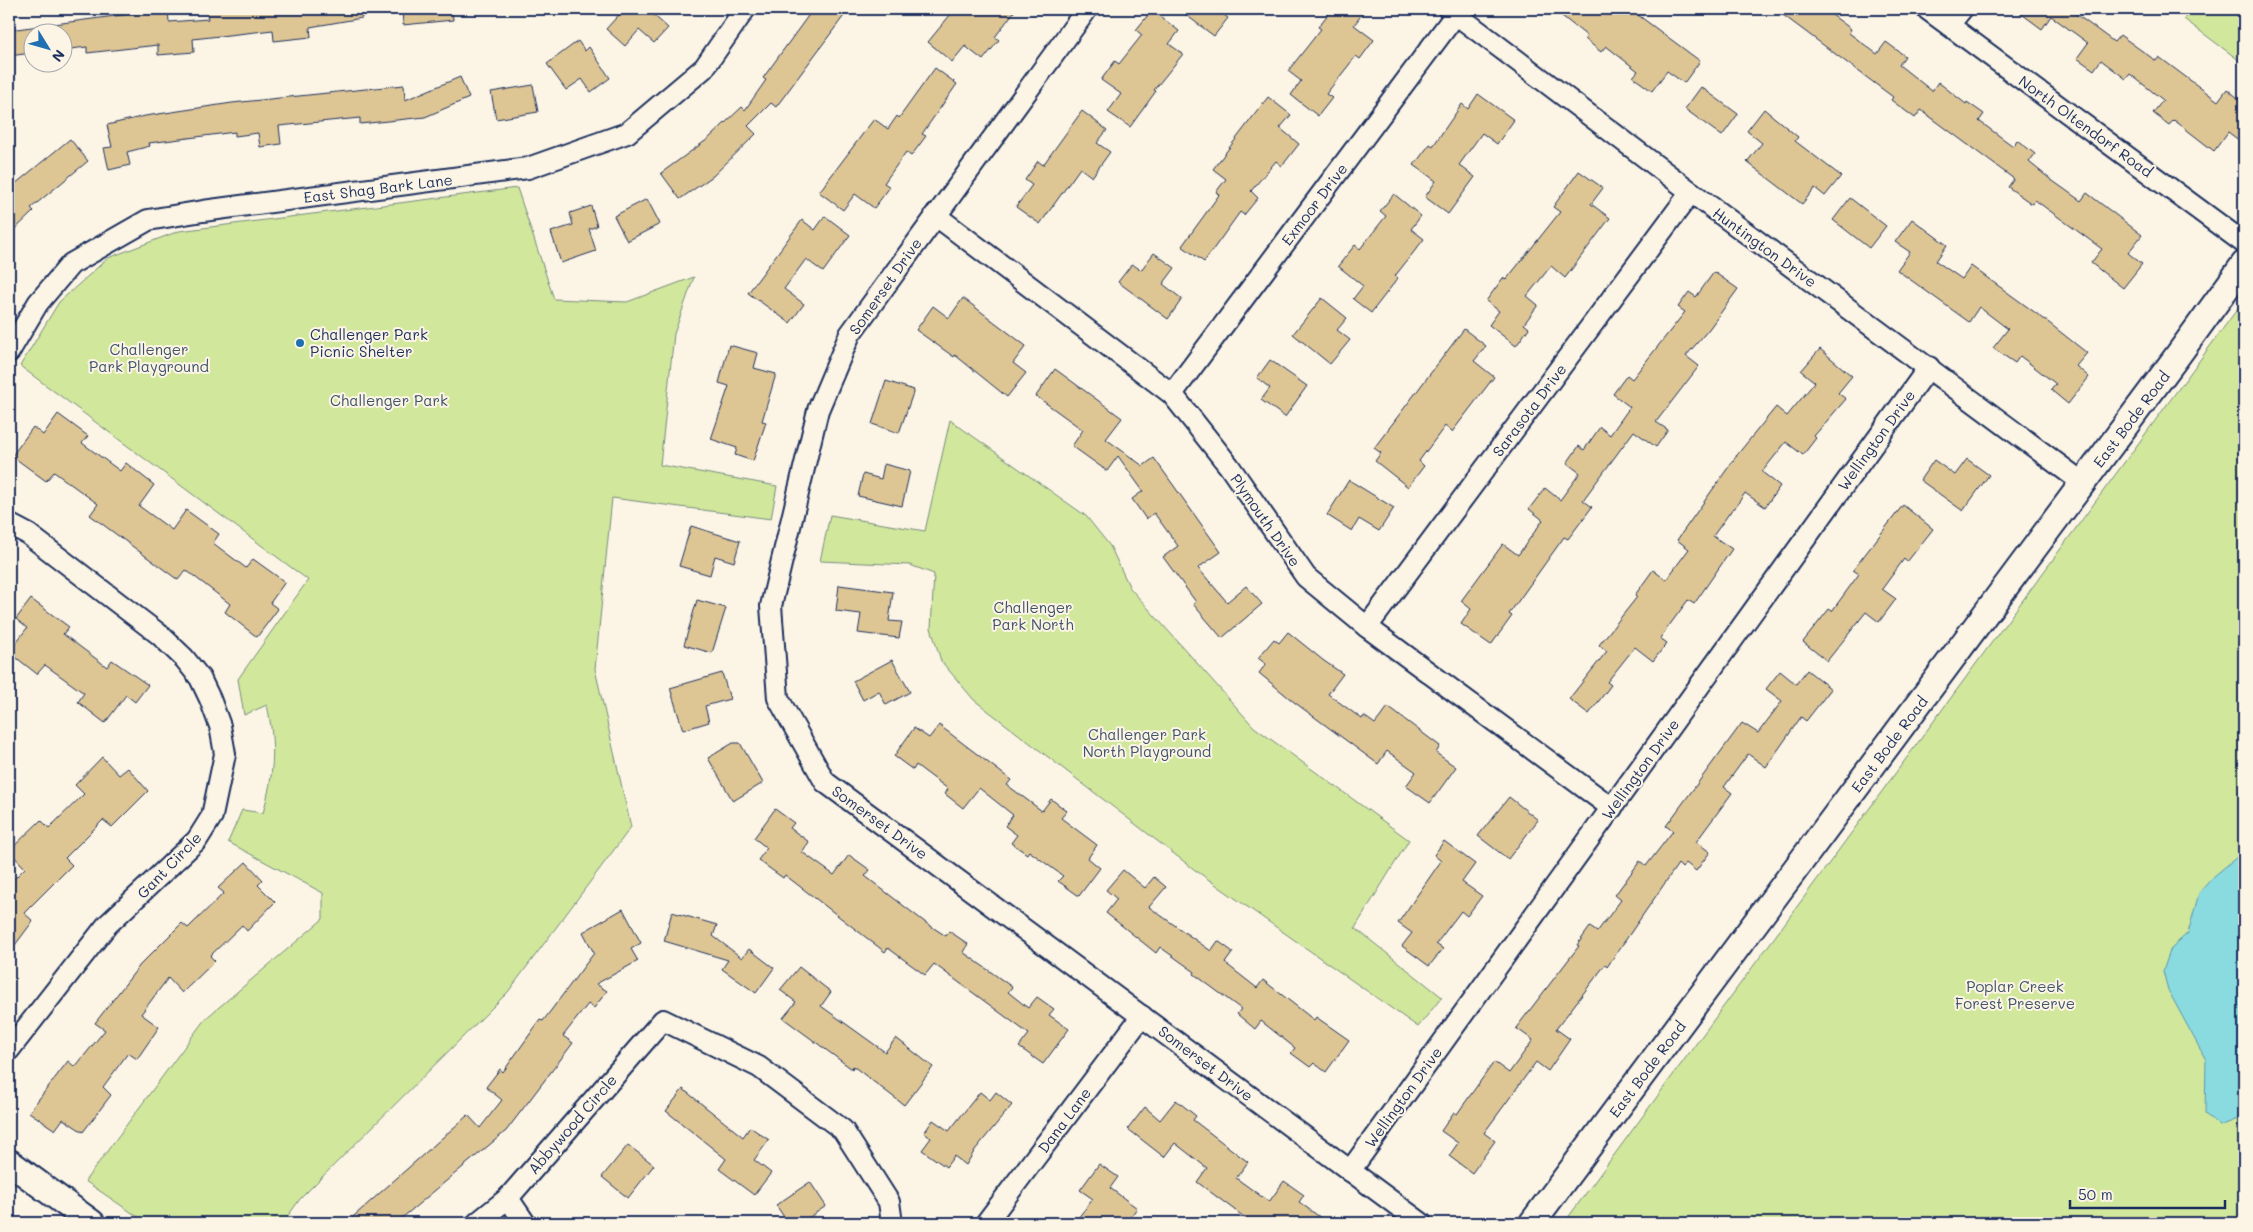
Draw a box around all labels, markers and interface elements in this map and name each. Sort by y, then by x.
north arrow [22,22,72,72]
text: N [48,46,70,66]
street label: North Oltendorf Road [2015,71,2157,181]
street label: Exmoor Drive [1277,159,1351,249]
street label: East Shag Bark Lane [302,169,454,207]
street label: Huntington Drive [1709,203,1821,291]
street label: Somerset Drive [844,234,926,338]
place label: Challenger Park Picnic Shelter [310,324,428,361]
marker: Challenger Park Picnic Shelter [294,337,306,349]
park label: Challenger Park Playground [89,339,209,376]
street label: Sarasota Drive [1488,360,1570,460]
street label: East Bode Road [2088,367,2174,471]
street label: Wellington Drive [1833,386,1919,494]
park label: Challenger Park [330,390,448,410]
street label: Plymouth Drive [1226,469,1306,571]
park label: Challenger Park North [992,597,1074,634]
street label: East Bode Road [1846,692,1932,796]
street label: Wellington Drive [1597,715,1683,823]
park label: Challenger Park North Playground [1083,724,1211,761]
street label: Somerset Drive [828,780,932,864]
street label: Gant Circle [132,828,206,902]
park label: Poplar Creek Forest Preserve [1955,976,2075,1013]
street label: East Bode Road [1604,1017,1690,1121]
street label: Somerset Drive [1155,1021,1257,1105]
street label: Wellington Drive [1360,1043,1446,1151]
street label: Abbywood Circle [523,1070,621,1178]
street label: Dana Lane [1033,1083,1095,1157]
scale bar [2070,1177,2226,1209]
text: 50 m [2078,1184,2113,1204]

